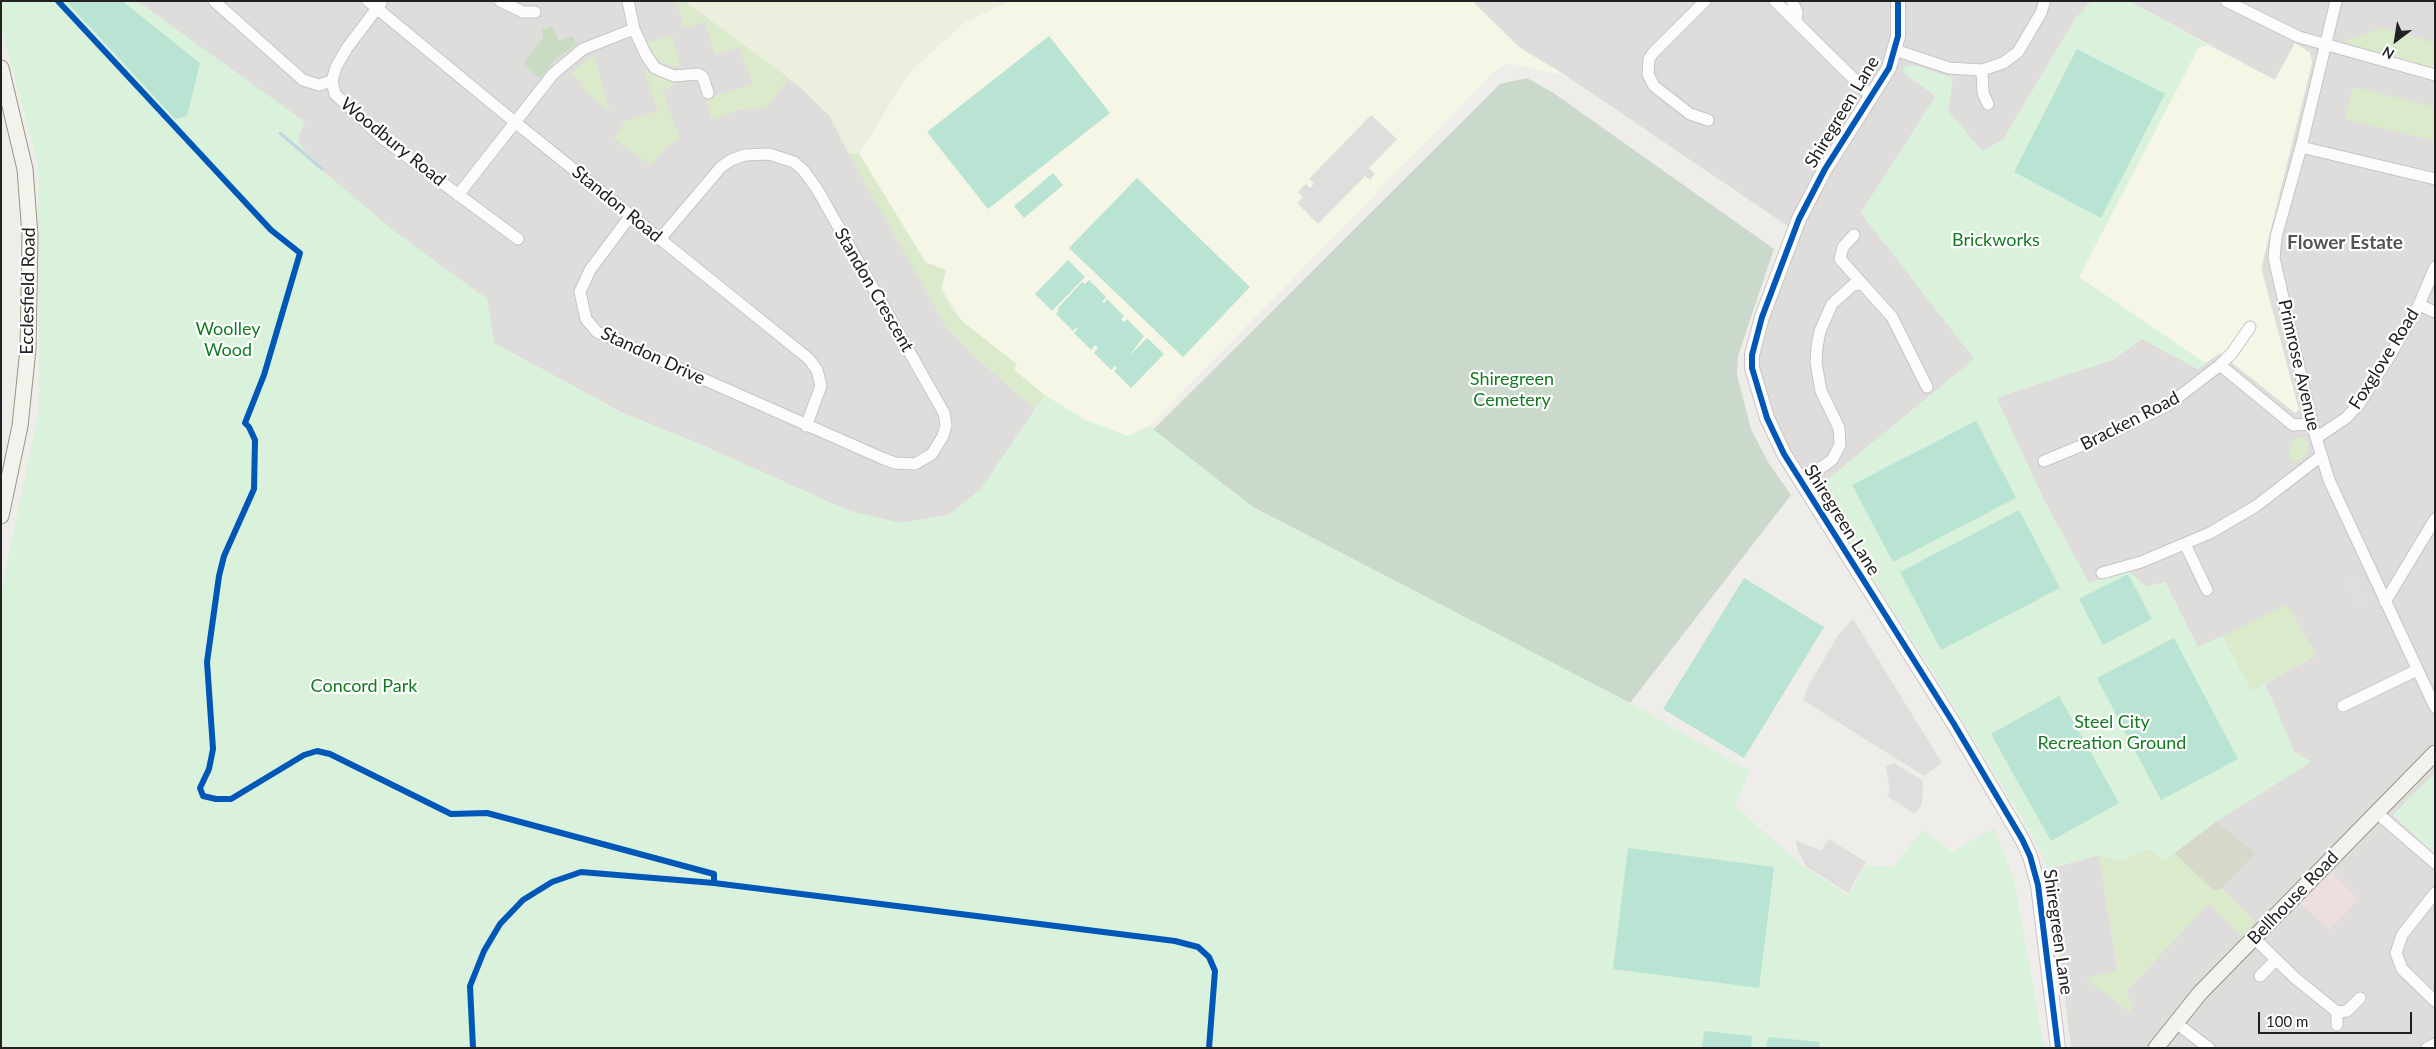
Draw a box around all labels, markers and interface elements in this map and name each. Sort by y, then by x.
north arrow [2371,15,2421,65]
text: N [2379,43,2397,63]
street label: Shiregreen Lane [1800,52,1884,172]
street label: Woodbury Road [336,93,450,191]
street label: Standon Road [568,161,666,247]
street label: Standon Crescent [830,224,918,356]
street label: Ecclesfield Road [16,227,40,355]
park label: Brickworks [1952,229,2040,251]
district label: Flower Estate [2287,232,2403,254]
street label: Primrose Avenue [2273,297,2325,433]
street label: Foxglove Road [2344,305,2424,413]
park label: Woolley Wood [195,318,261,360]
street label: Standon Drive [597,322,709,390]
park label: Shiregreen Cemetery [1470,368,1554,410]
street label: Bracken Road [2077,387,2183,455]
street label: Shiregreen Lane [1799,461,1885,579]
park label: Concord Park [311,675,417,697]
park label: Steel City Recreation Ground [2038,711,2186,754]
street label: Bellhouse Road [2243,847,2343,949]
street label: Shiregreen Lane [2038,868,2078,996]
scale bar [2261,1002,2415,1034]
text: 100 m [2266,1012,2308,1030]

